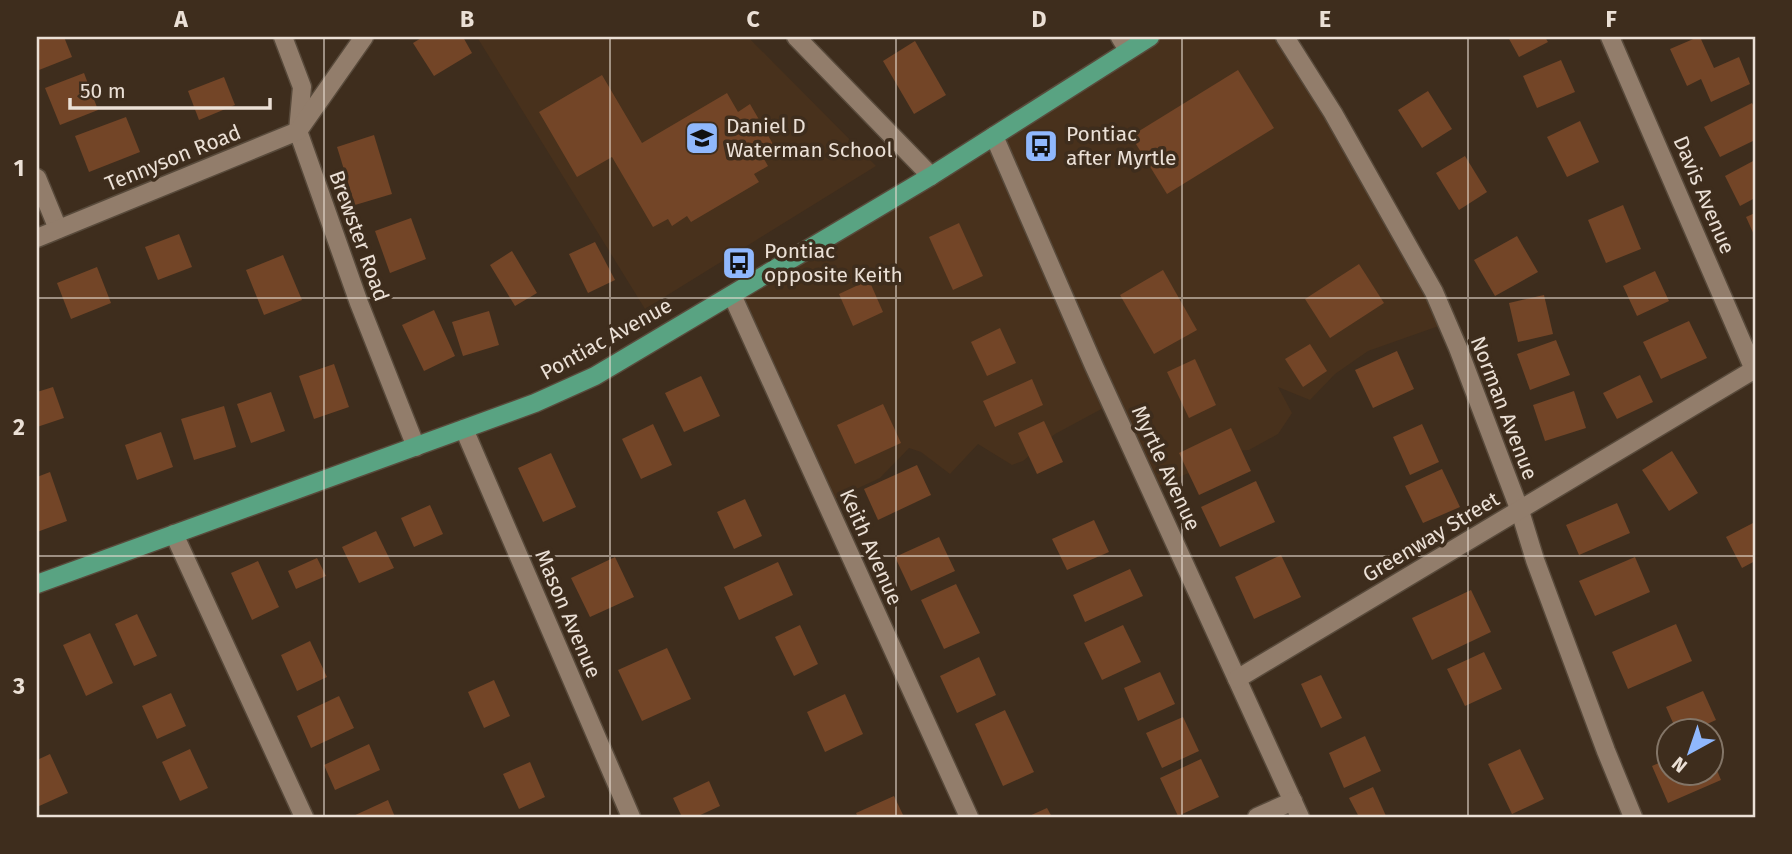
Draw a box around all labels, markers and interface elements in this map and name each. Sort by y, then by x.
text: A [173,5,188,33]
text: B [460,5,474,33]
text: C [746,5,760,33]
text: D [1032,5,1047,33]
text: E [1319,5,1331,33]
text: F [1605,5,1617,33]
scale bar [70,66,270,110]
text: 50 m [80,78,126,104]
place label: Daniel D Waterman School [726,113,893,163]
street label: Tennyson Road [101,119,245,197]
school or university icon: Daniel D Waterman School [683,119,721,157]
place label: Pontiac after Myrtle [1066,121,1176,171]
bus stop icon: Pontiac after Myrtle [1022,127,1060,165]
street label: Davis Avenue [1667,132,1741,258]
text: 1 [14,154,24,182]
street label: Brewster Road [323,167,395,305]
place label: Pontiac opposite Keith [764,238,903,288]
bus stop icon: Pontiac opposite Keith [720,244,758,282]
street label: Pontiac Avenue [536,292,676,386]
street label: Norman Avenue [1465,333,1543,483]
street label: Myrtle Avenue [1126,401,1206,535]
text: 2 [13,413,25,441]
street label: Keith Avenue [834,485,908,609]
street label: Greenway Street [1358,486,1504,588]
street label: Mason Avenue [529,546,607,682]
text: 3 [12,672,25,700]
north arrow [1656,718,1726,788]
text: N [1667,752,1692,778]

